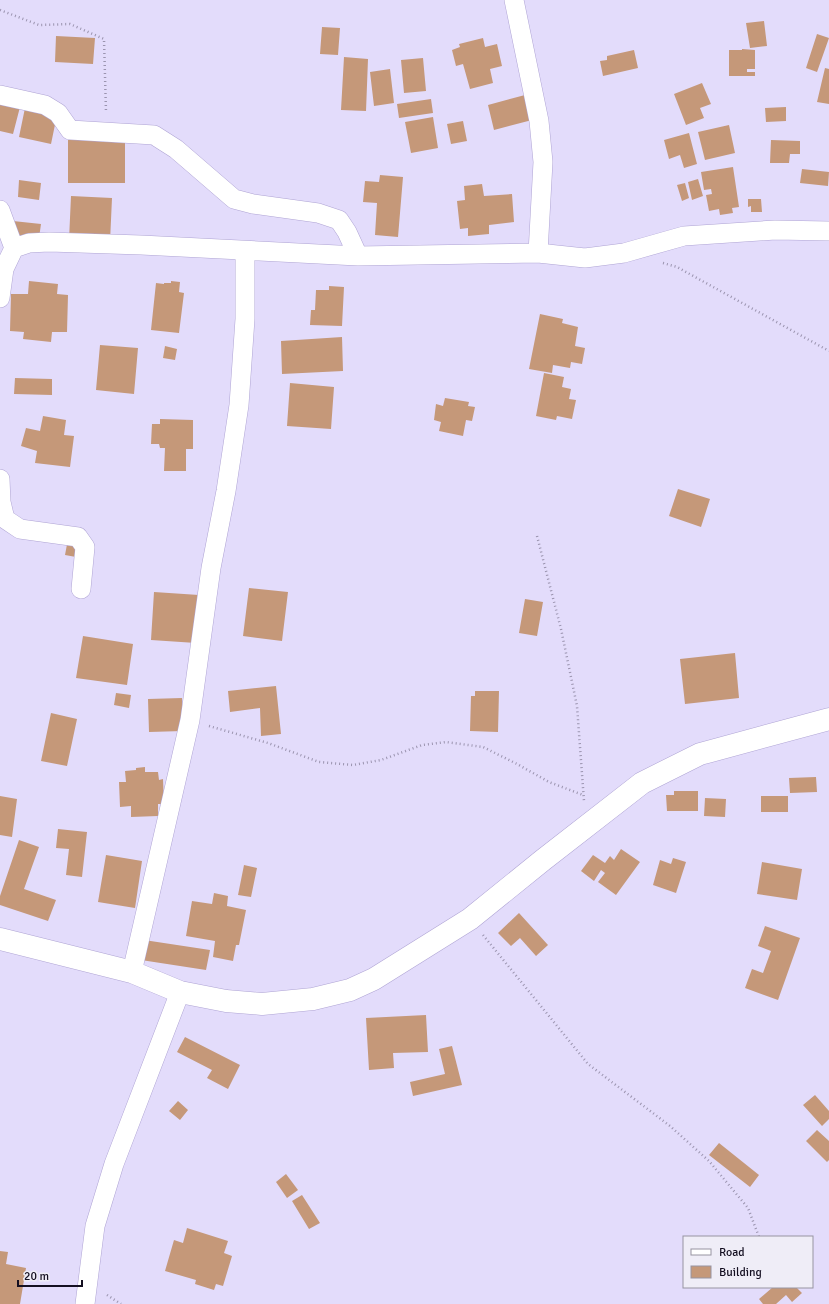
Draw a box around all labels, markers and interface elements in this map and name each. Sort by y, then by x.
legend [683,1236,813,1288]
text: Road [719,1245,745,1260]
scale bar [18,1262,82,1288]
text: Building [719,1265,762,1280]
text: 20 m [24,1269,49,1284]

